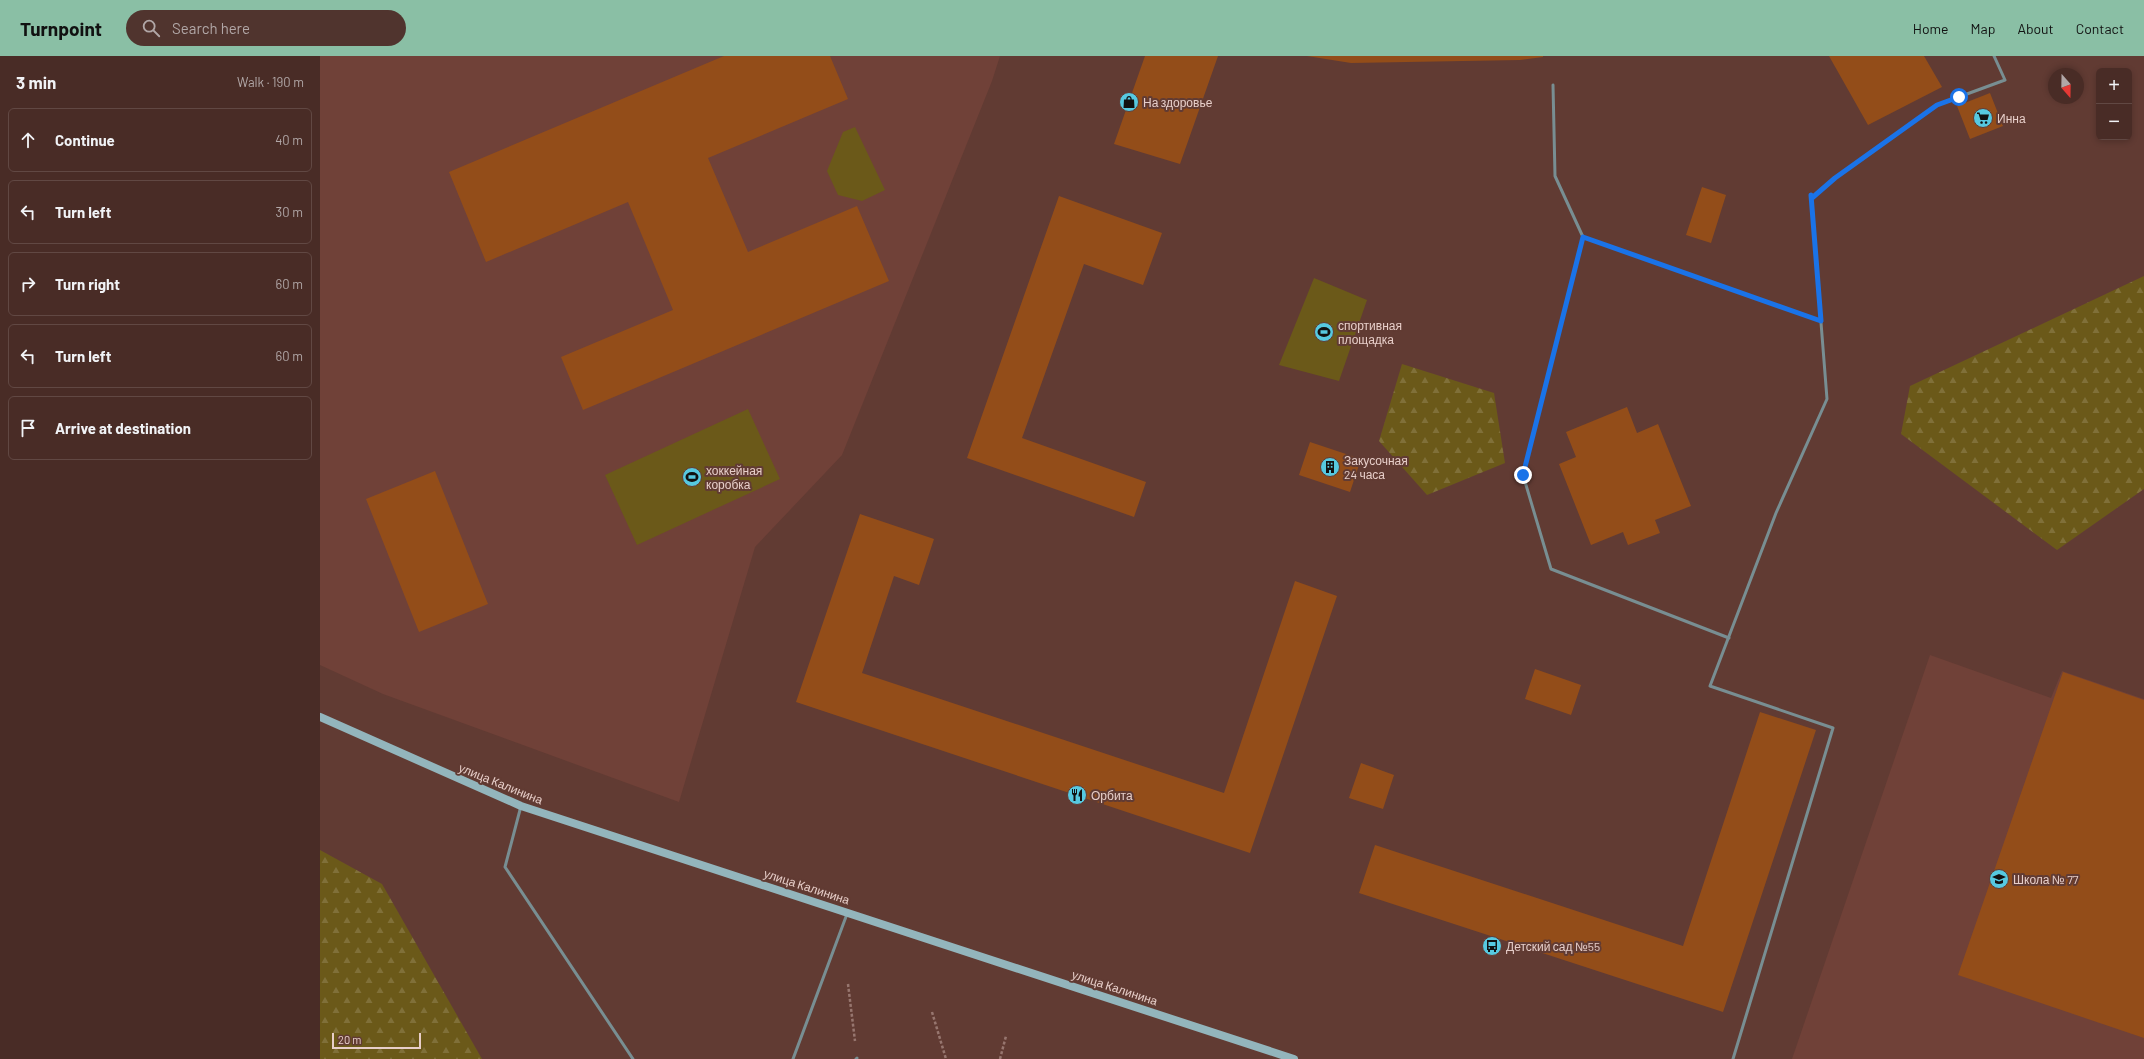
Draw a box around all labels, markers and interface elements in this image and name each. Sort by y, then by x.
search box [126,10,406,46]
text: Turnpoint [20,17,102,40]
icon: search [140,17,162,39]
text: Search here [172,19,250,37]
text: Home [1913,20,1949,37]
text: Map [1971,20,1995,37]
text: About [2017,20,2054,37]
text: Contact [2076,20,2124,37]
north arrow [2048,68,2084,104]
map controls [2096,68,2132,140]
button: + [2096,68,2132,104]
text: 3 min [16,72,56,92]
text: Walk · 190 m [237,74,304,90]
route start [1950,88,1968,106]
shop icon: На здоровье [1118,91,1140,113]
place label: На здоровье [1143,95,1213,110]
button: − [2096,104,2132,140]
supermarket icon: Инна [1972,107,1994,129]
place label: Инна [1997,111,2026,125]
icon: ahead [17,129,39,151]
text: Continue [55,131,115,149]
text: 40 m [275,132,303,148]
icon: left [17,201,39,223]
text: Turn left [55,203,111,221]
text: 30 m [276,204,303,220]
icon: right [17,273,39,295]
text: Turn right [55,275,120,293]
text: 60 m [276,276,303,292]
place label: спортивная площадка [1338,318,1402,347]
sports icon: спортивная площадка [1313,321,1335,343]
icon: left [17,345,39,367]
text: Turn left [55,347,111,365]
text: 60 m [276,348,303,364]
icon: arrive [17,417,39,439]
text: Arrive at destination [55,419,191,437]
place label: Закусочная 24 часа [1344,453,1408,481]
building icon: Закусочная 24 часа [1319,456,1341,478]
place label: хоккейная коробка [706,463,762,492]
sports icon: хоккейная коробка [681,466,703,488]
route end [1514,466,1532,484]
street label: улица Калинина [457,760,545,807]
restaurant icon: Орбита [1066,784,1088,806]
place label: Орбита [1091,788,1133,803]
street label: улица Калинина [762,866,852,908]
school or university icon: Школа № 77 [1988,868,2010,890]
place label: Школа № 77 [2013,872,2079,886]
bus stop icon: Детский сад №55 [1481,935,1503,957]
place label: Детский сад №55 [1506,939,1600,954]
street label: улица Калинина [1070,967,1160,1009]
scale bar [332,1031,421,1050]
text: 20 m [338,1033,361,1046]

